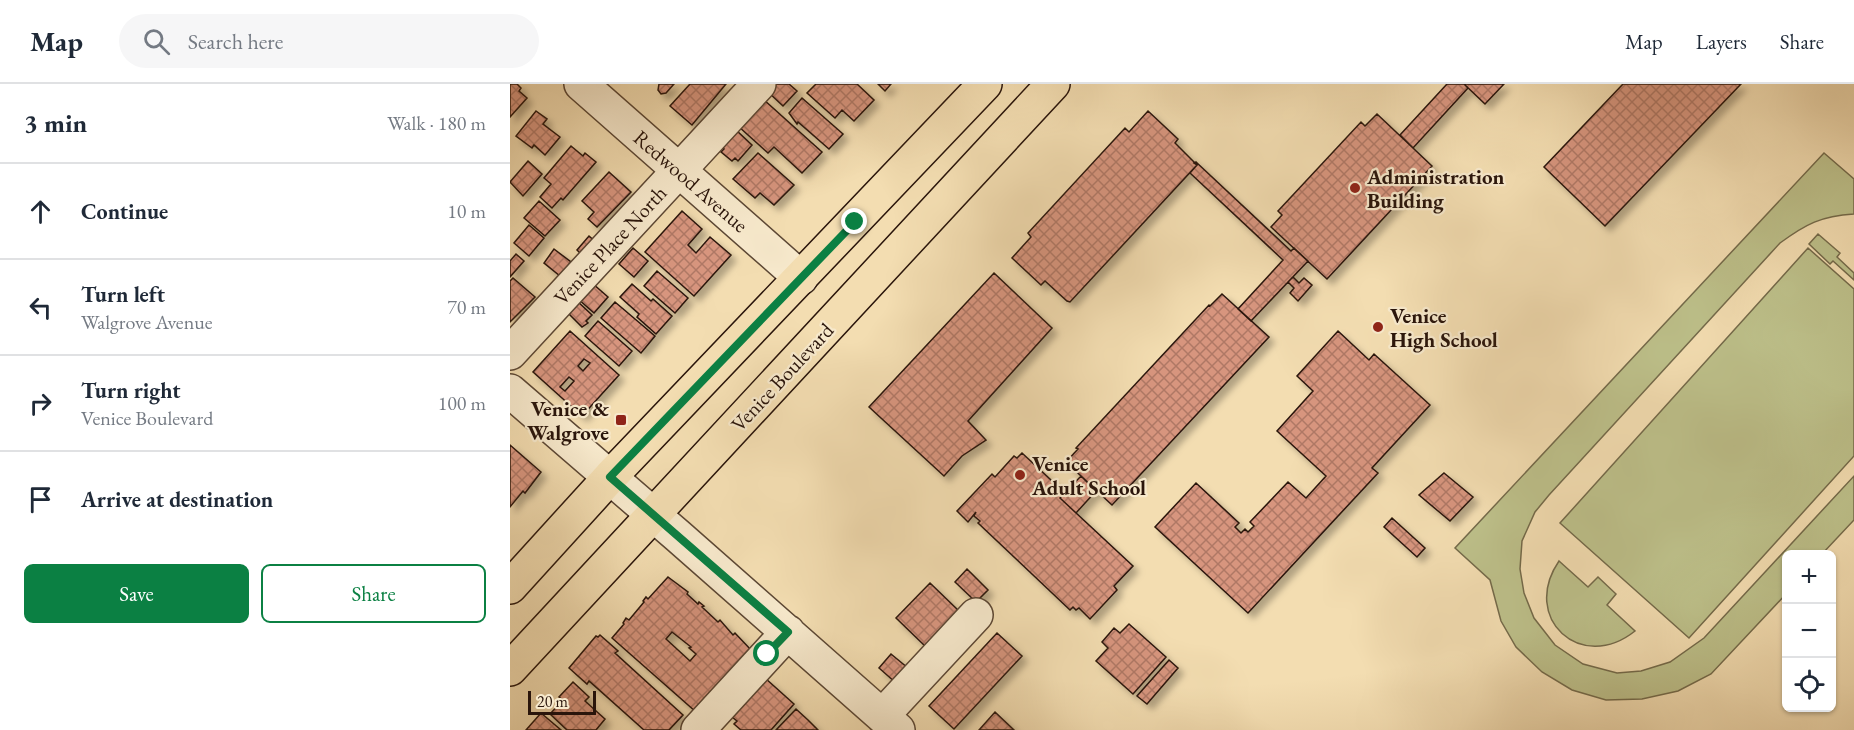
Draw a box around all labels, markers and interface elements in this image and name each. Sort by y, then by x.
search box [119,14,539,68]
text: Map [30,23,83,59]
icon: search [140,25,173,58]
text: Search here [188,27,283,56]
text: Map [1625,28,1663,55]
text: Layers [1696,28,1747,55]
text: Share [1780,28,1824,55]
text: 3 min [24,106,87,140]
text: Walk · 180 m [387,110,486,136]
street label: Redwood Avenue [628,124,754,238]
place label: Administration Building [1366,163,1505,214]
street label: Venice Place North [548,179,672,310]
marker: Administration Building [1348,181,1362,195]
icon: ahead [24,195,57,228]
text: Continue [81,197,168,226]
text: 10 m [447,198,486,224]
route end [841,208,867,234]
text: Turn left [81,280,165,309]
icon: left [24,291,57,324]
text: 70 m [447,294,486,320]
place label: Venice High School [1390,302,1498,353]
text: Walgrove Avenue [81,309,213,335]
street label: Venice Boulevard [725,317,839,437]
marker: Venice High School [1371,320,1385,334]
text: Turn right [81,376,180,405]
icon: right [24,387,57,420]
text: 100 m [438,390,486,416]
place label: Venice & Walgrove [527,395,609,446]
text: Venice Boulevard [81,405,213,431]
marker: Venice & Walgrove [614,413,628,427]
place label: Venice Adult School [1031,450,1146,501]
marker: Venice Adult School [1013,468,1027,482]
icon: arrive [24,483,57,516]
text: Arrive at destination [81,485,273,514]
map controls [1782,550,1836,712]
button: + [1782,550,1836,604]
button: Save [24,564,249,623]
button: Share [261,564,486,623]
button: − [1782,604,1836,658]
route start [753,640,779,666]
button: locate [1782,658,1836,712]
scale bar [528,688,596,716]
text: 20 m [537,691,568,712]

